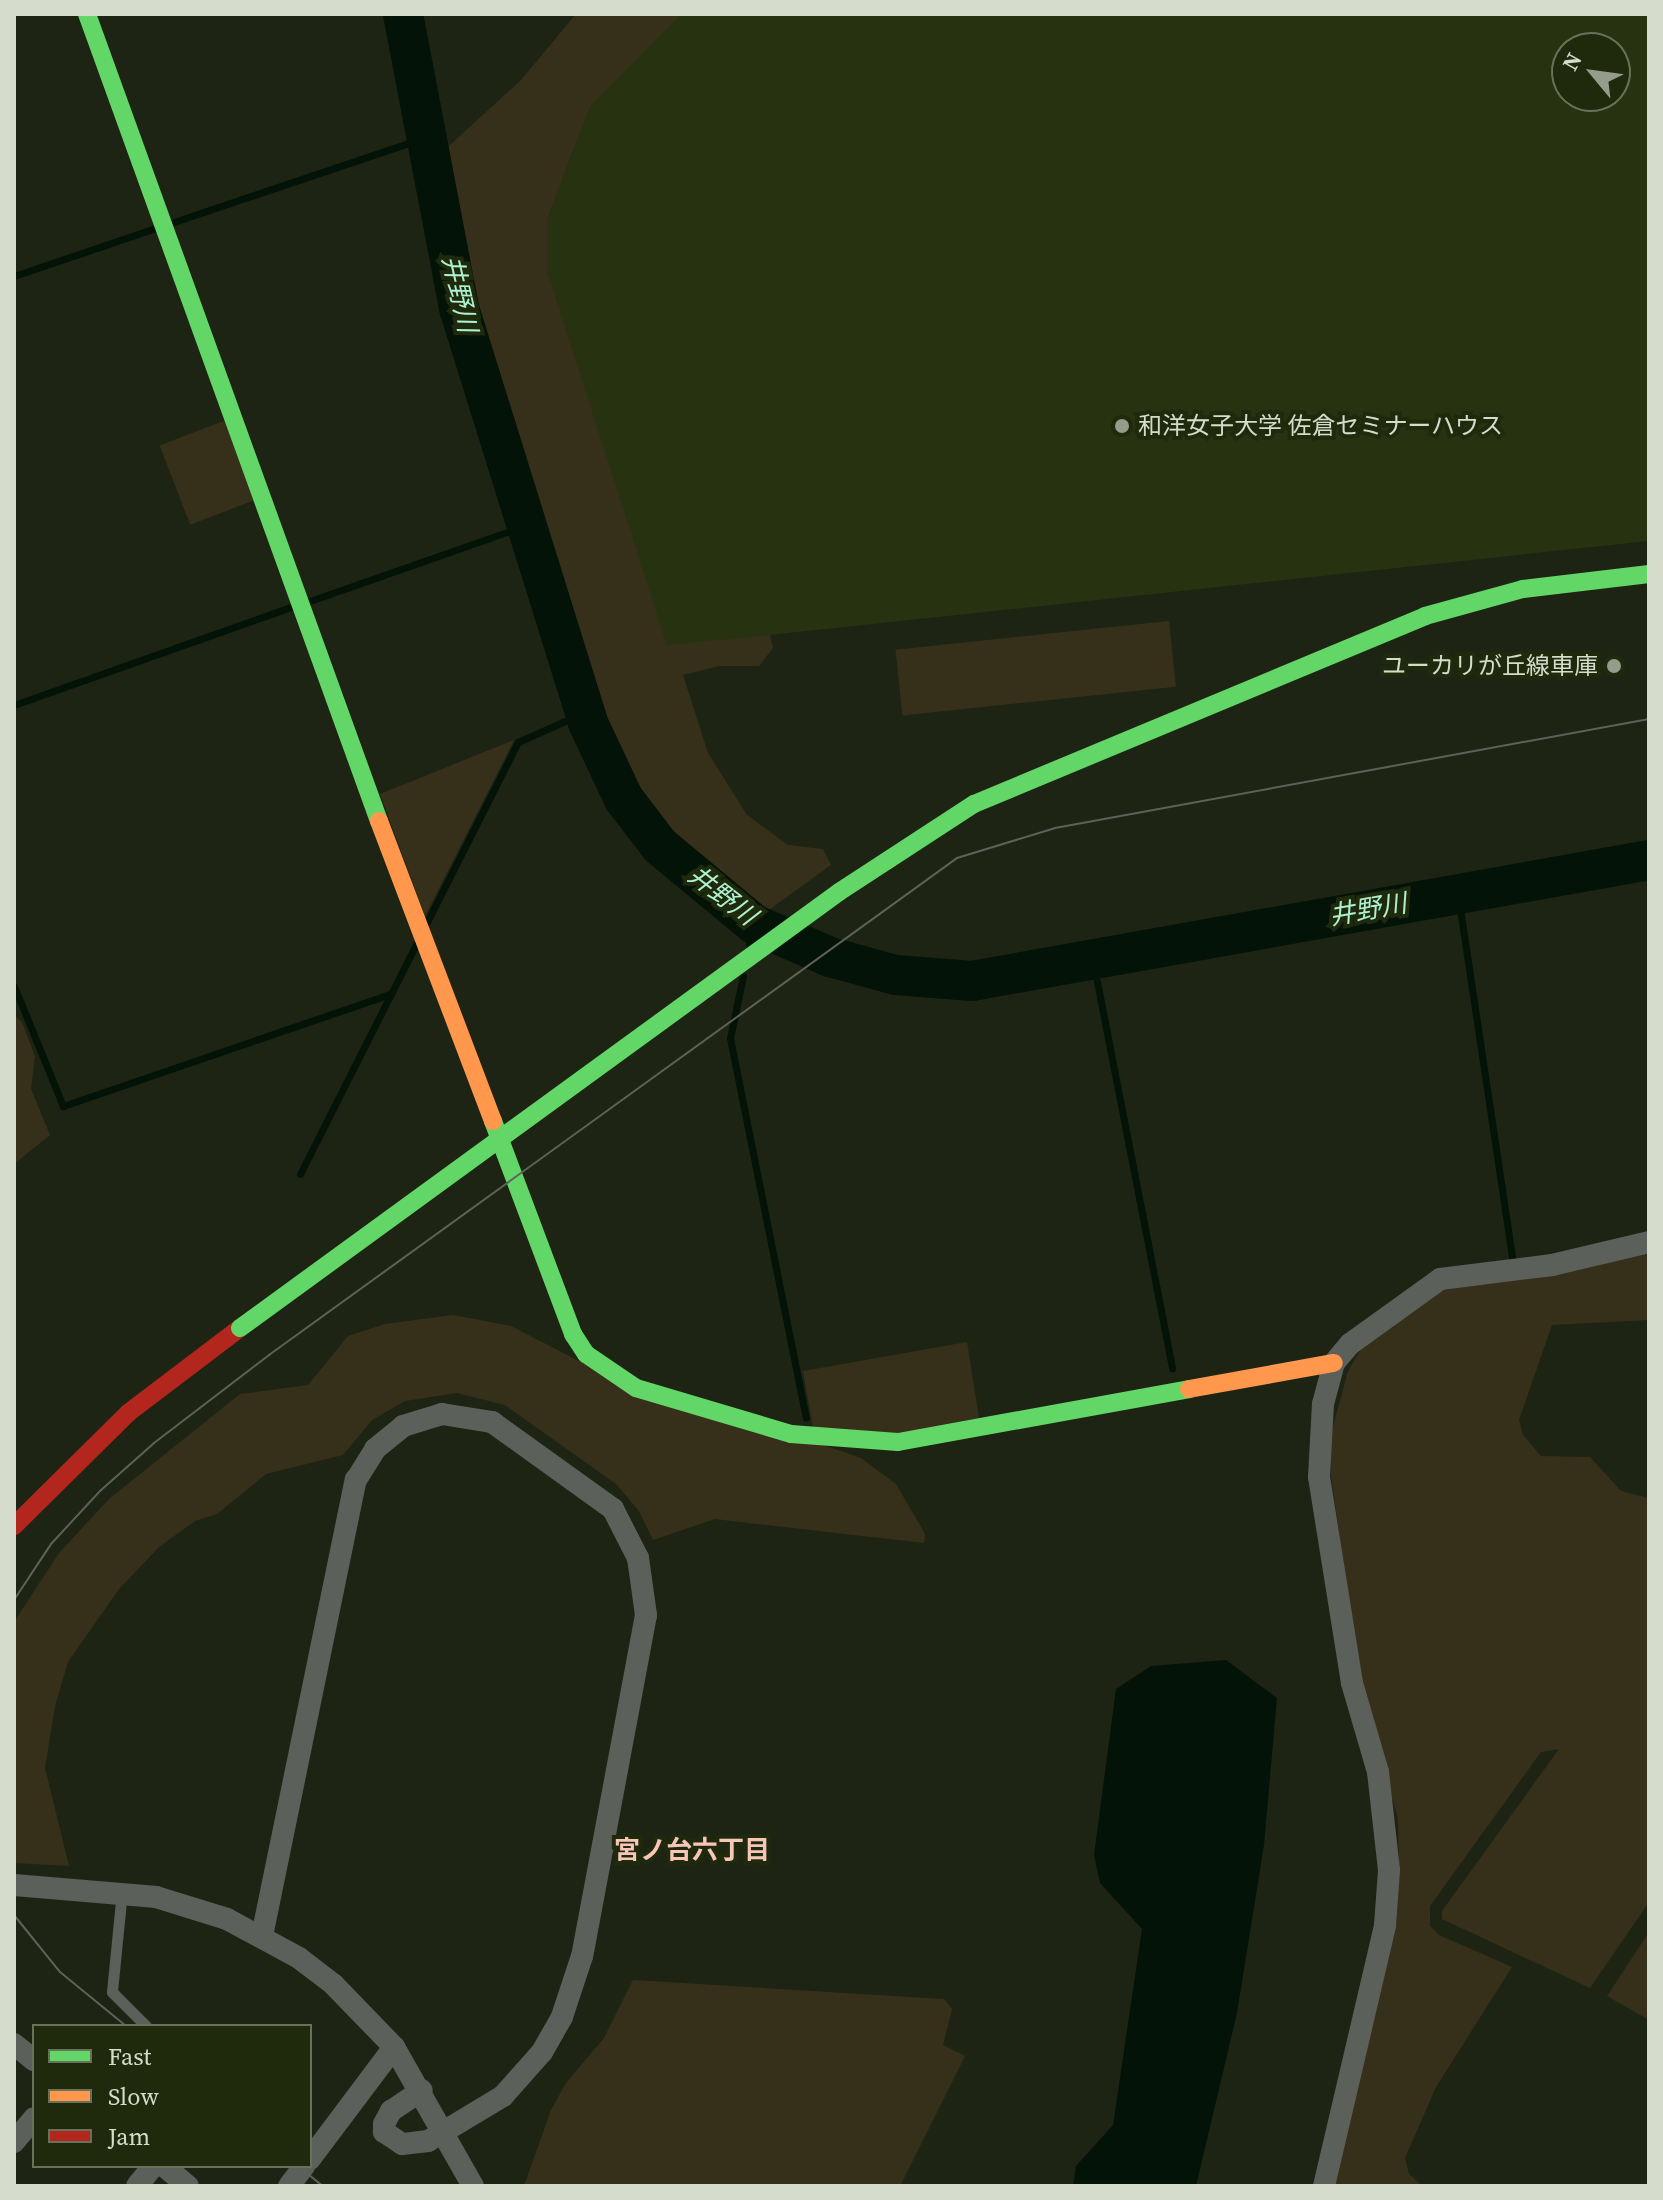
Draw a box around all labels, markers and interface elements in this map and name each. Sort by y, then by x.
north arrow [1551,32,1631,112]
text: N [1555,47,1589,76]
water label: 井野川 [435,252,483,336]
place label: 和洋女子大学 佐倉セミナーハウス [1138,412,1504,440]
marker: 和洋女子大学 佐倉セミナーハウス [1113,417,1131,435]
place label: ユーカリが丘線車庫 [1382,652,1598,680]
marker: ユーカリが丘線車庫 [1605,657,1623,675]
water label: 井野川 [682,860,762,932]
water label: 井野川 [1327,888,1409,932]
district label: 宮ノ台六丁目 [614,1835,770,1867]
legend [32,2024,312,2168]
text: Fast [108,2040,151,2073]
text: Slow [108,2080,159,2113]
text: Jam [108,2120,150,2153]

